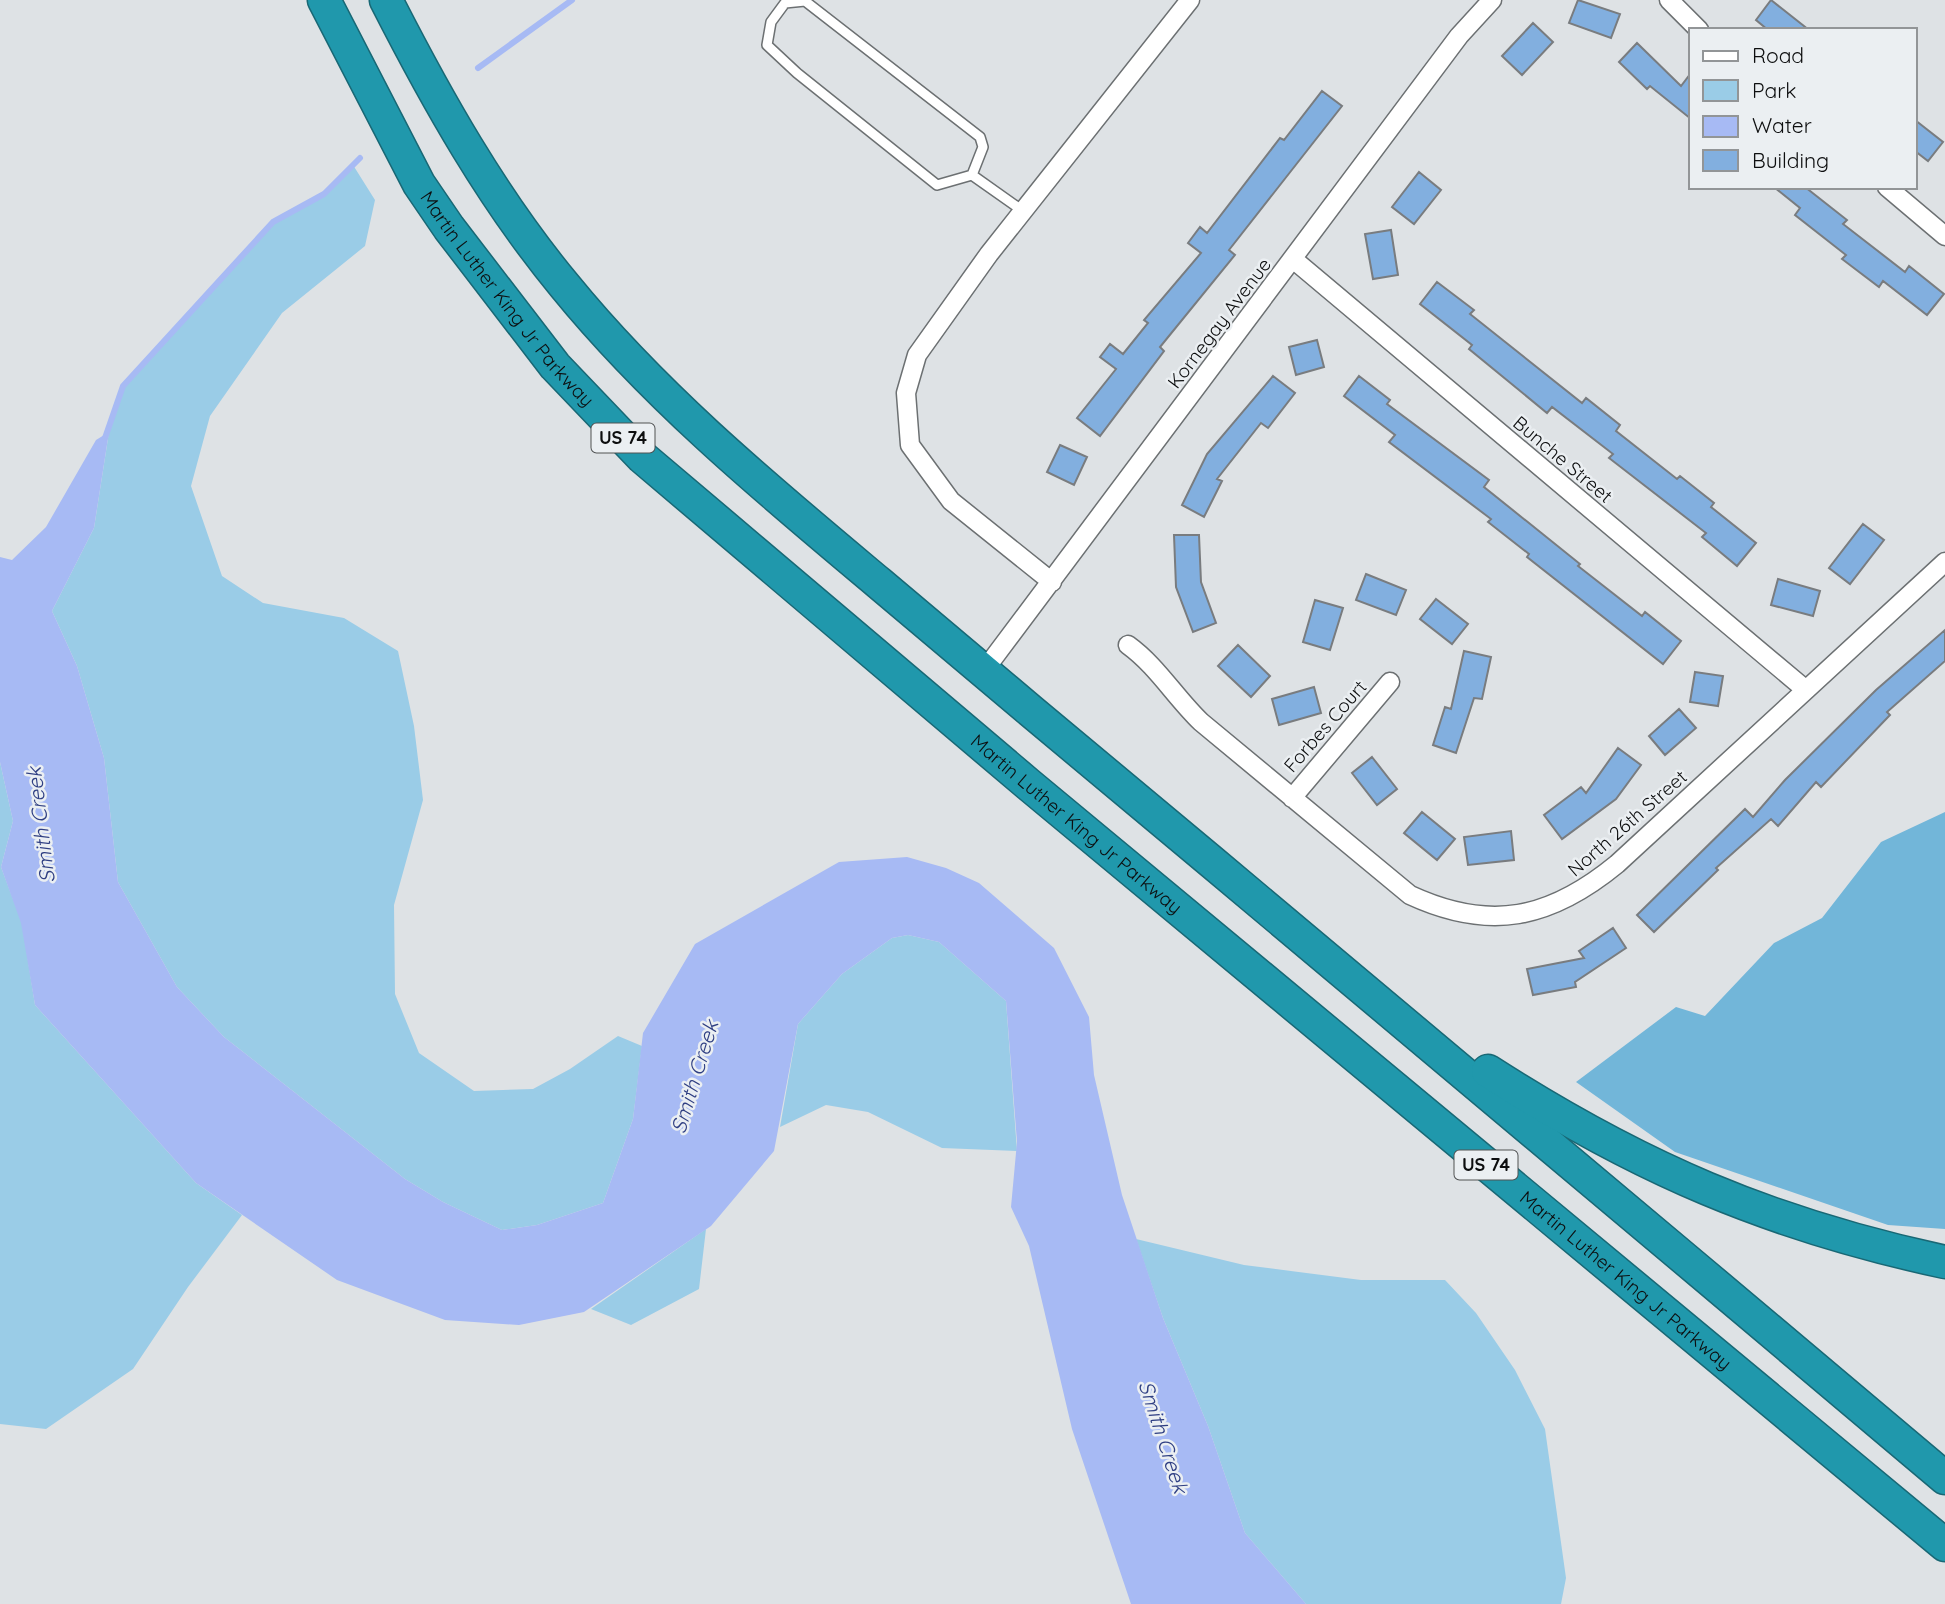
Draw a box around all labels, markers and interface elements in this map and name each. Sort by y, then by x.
legend [1689,28,1917,189]
text: Road [1752,42,1804,68]
text: Park [1752,77,1796,103]
text: Water [1752,112,1812,138]
text: Building [1752,147,1829,173]
street label: Martin Luther King Jr Parkway [415,186,599,412]
street label: Kornegay Avenue [1162,253,1276,393]
street label: Bunche Street [1508,410,1618,508]
road number: US 74 [592,424,654,452]
street label: Forbes Court [1279,675,1371,777]
street label: Martin Luther King Jr Parkway [966,729,1187,919]
water label: Smith Creek [20,764,60,885]
street label: North 26th Street [1562,765,1692,881]
water label: Smith Creek [665,1016,724,1136]
road number: US 74 [1454,1150,1518,1180]
street label: Martin Luther King Jr Parkway [1515,1185,1737,1375]
water label: Smith Creek [1134,1377,1195,1498]

